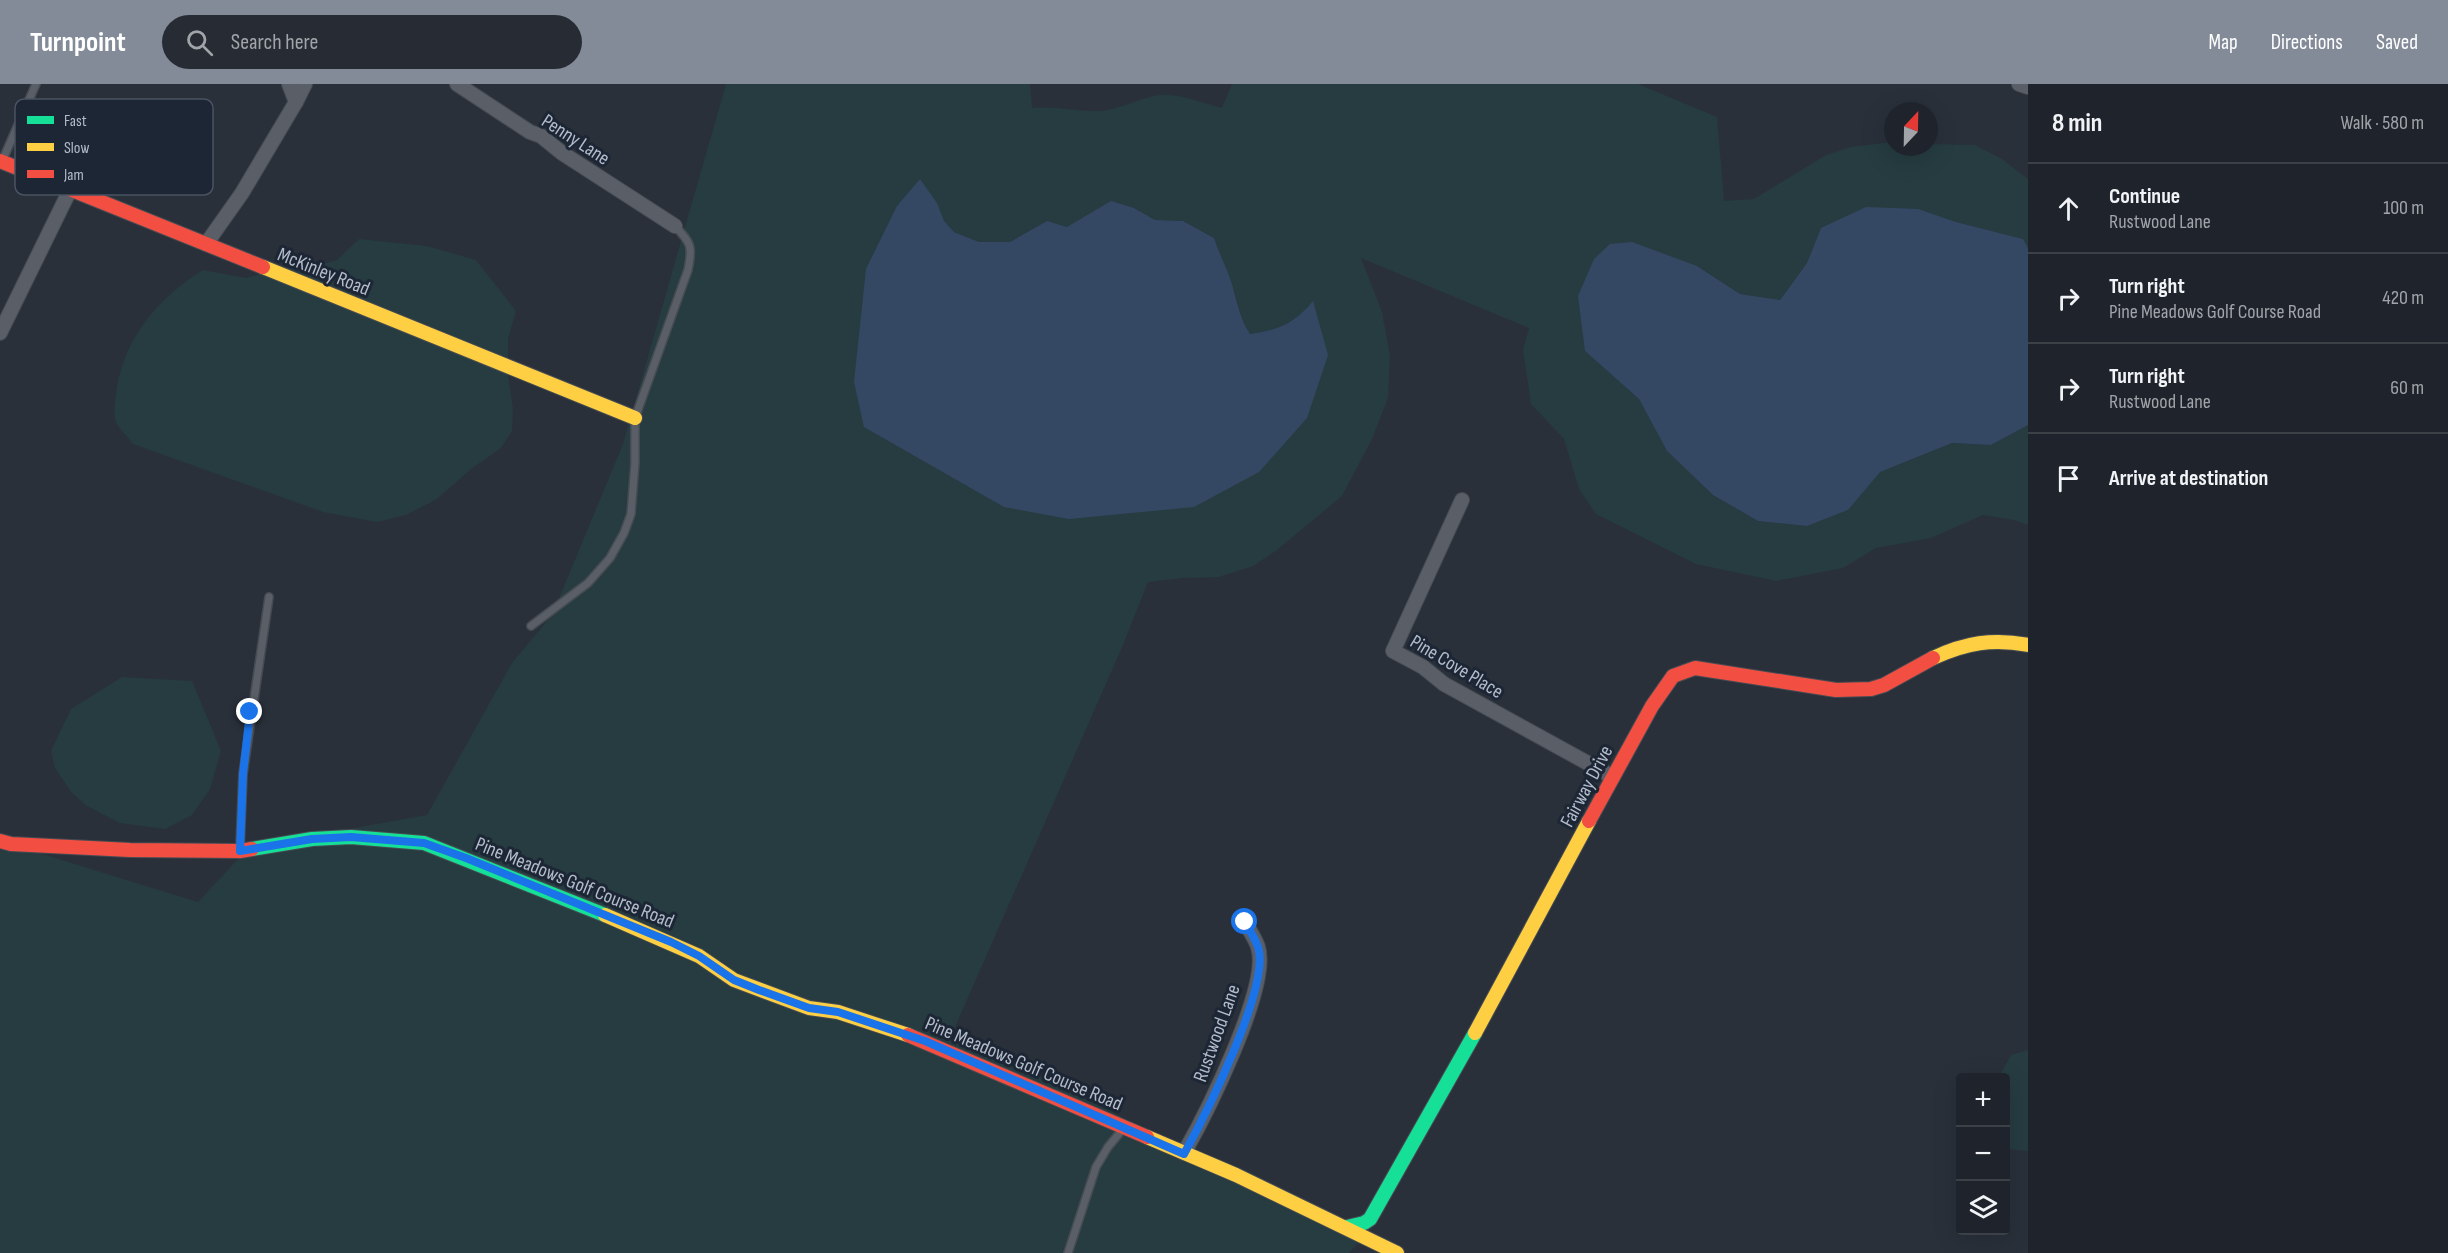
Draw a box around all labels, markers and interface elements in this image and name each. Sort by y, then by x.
search box [162,15,582,69]
text: Turnpoint [30,26,126,59]
icon: search [183,26,216,59]
text: Search here [231,29,318,56]
text: Map [2208,30,2238,55]
text: Directions [2271,30,2343,55]
text: Saved [2376,30,2418,55]
legend [15,99,213,195]
north arrow [1884,102,1938,156]
text: 8 min [2052,108,2102,139]
street label: Penny Lane [537,109,614,171]
text: Walk · 580 m [2340,111,2424,135]
text: Fast [64,112,87,131]
text: Slow [64,139,89,158]
text: Jam [63,166,84,185]
text: Continue [2109,183,2180,210]
icon: ahead [2052,192,2085,225]
text: 100 m [2383,196,2424,220]
text: Rustwood Lane [2109,210,2211,234]
street label: McKinley Road [274,243,373,301]
text: Turn right [2109,273,2185,300]
icon: right [2052,282,2085,315]
text: 420 m [2382,286,2424,310]
text: Pine Meadows Golf Course Road [2109,300,2321,324]
text: Turn right [2109,363,2185,390]
icon: right [2052,372,2085,405]
text: 60 m [2390,376,2424,400]
text: Rustwood Lane [2109,390,2211,414]
icon: arrive [2052,462,2085,495]
text: Arrive at destination [2109,465,2268,492]
street label: Pine Cove Place [1406,630,1507,704]
route end [236,698,262,724]
street label: Fairway Drive [1555,742,1618,831]
street label: Pine Meadows Golf Course Road [472,832,677,934]
route start [1231,908,1257,934]
street label: Rustwood Lane [1188,981,1246,1085]
street label: Pine Meadows Golf Course Road [921,1011,1126,1116]
map controls [1956,1073,2010,1235]
button: + [1956,1073,2010,1127]
button: − [1956,1127,2010,1181]
button: layers [1956,1181,2010,1235]

